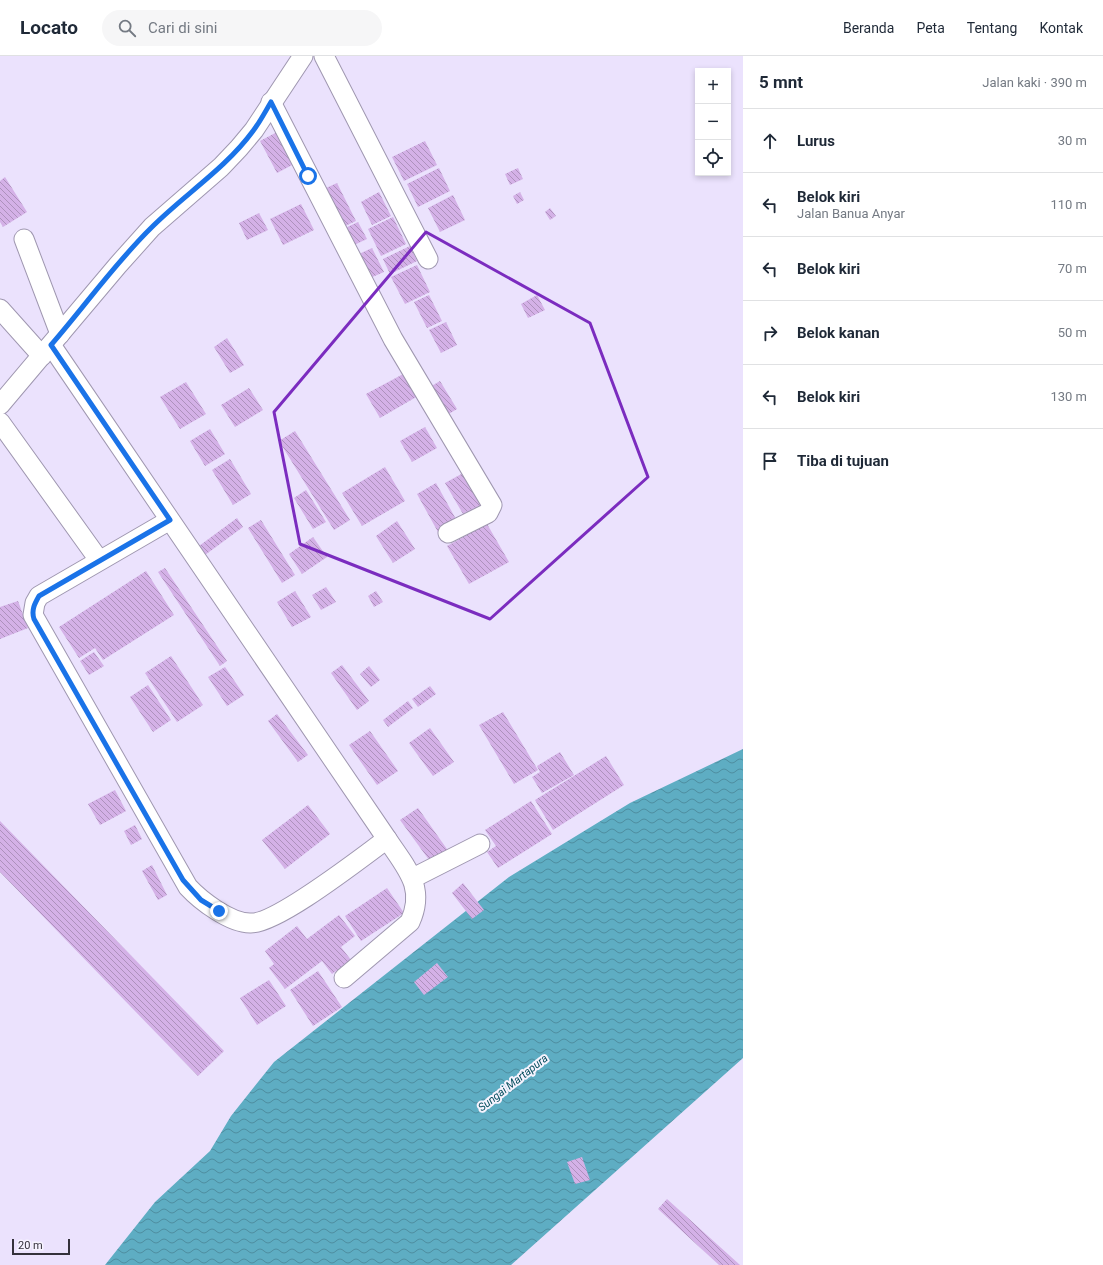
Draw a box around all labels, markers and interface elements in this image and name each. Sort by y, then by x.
search box [102,10,382,46]
text: Locato [20,16,78,39]
icon: search [116,17,138,39]
text: Cari di sini [148,19,218,37]
text: Beranda [843,20,894,36]
text: Peta [916,20,945,36]
text: Tentang [967,20,1017,36]
text: Kontak [1039,20,1083,36]
map controls [695,68,731,176]
button: + [695,68,731,104]
text: 5 mnt [759,72,803,92]
text: Jalan kaki · 390 m [982,75,1087,90]
button: − [695,104,731,140]
icon: ahead [759,130,781,152]
text: Lurus [797,132,835,150]
text: 30 m [1058,133,1087,148]
button: locate [695,140,731,176]
route start [299,167,317,185]
text: Belok kiri [797,188,860,206]
icon: left [759,194,781,216]
text: 110 m [1050,197,1087,212]
text: Jalan Banua Anyar [797,206,905,221]
icon: left [759,258,781,280]
text: Belok kiri [797,260,860,278]
text: 70 m [1058,261,1087,276]
icon: right [759,322,781,344]
text: Belok kanan [797,324,880,342]
text: 50 m [1058,325,1087,340]
icon: left [759,386,781,408]
text: Belok kiri [797,388,860,406]
text: 130 m [1050,389,1087,404]
icon: arrive [759,450,781,472]
text: Tiba di tujuan [797,452,889,470]
route end [210,902,228,920]
water label: Sungai Martapura [476,1052,550,1114]
scale bar [12,1237,70,1256]
text: 20 m [18,1239,43,1252]

